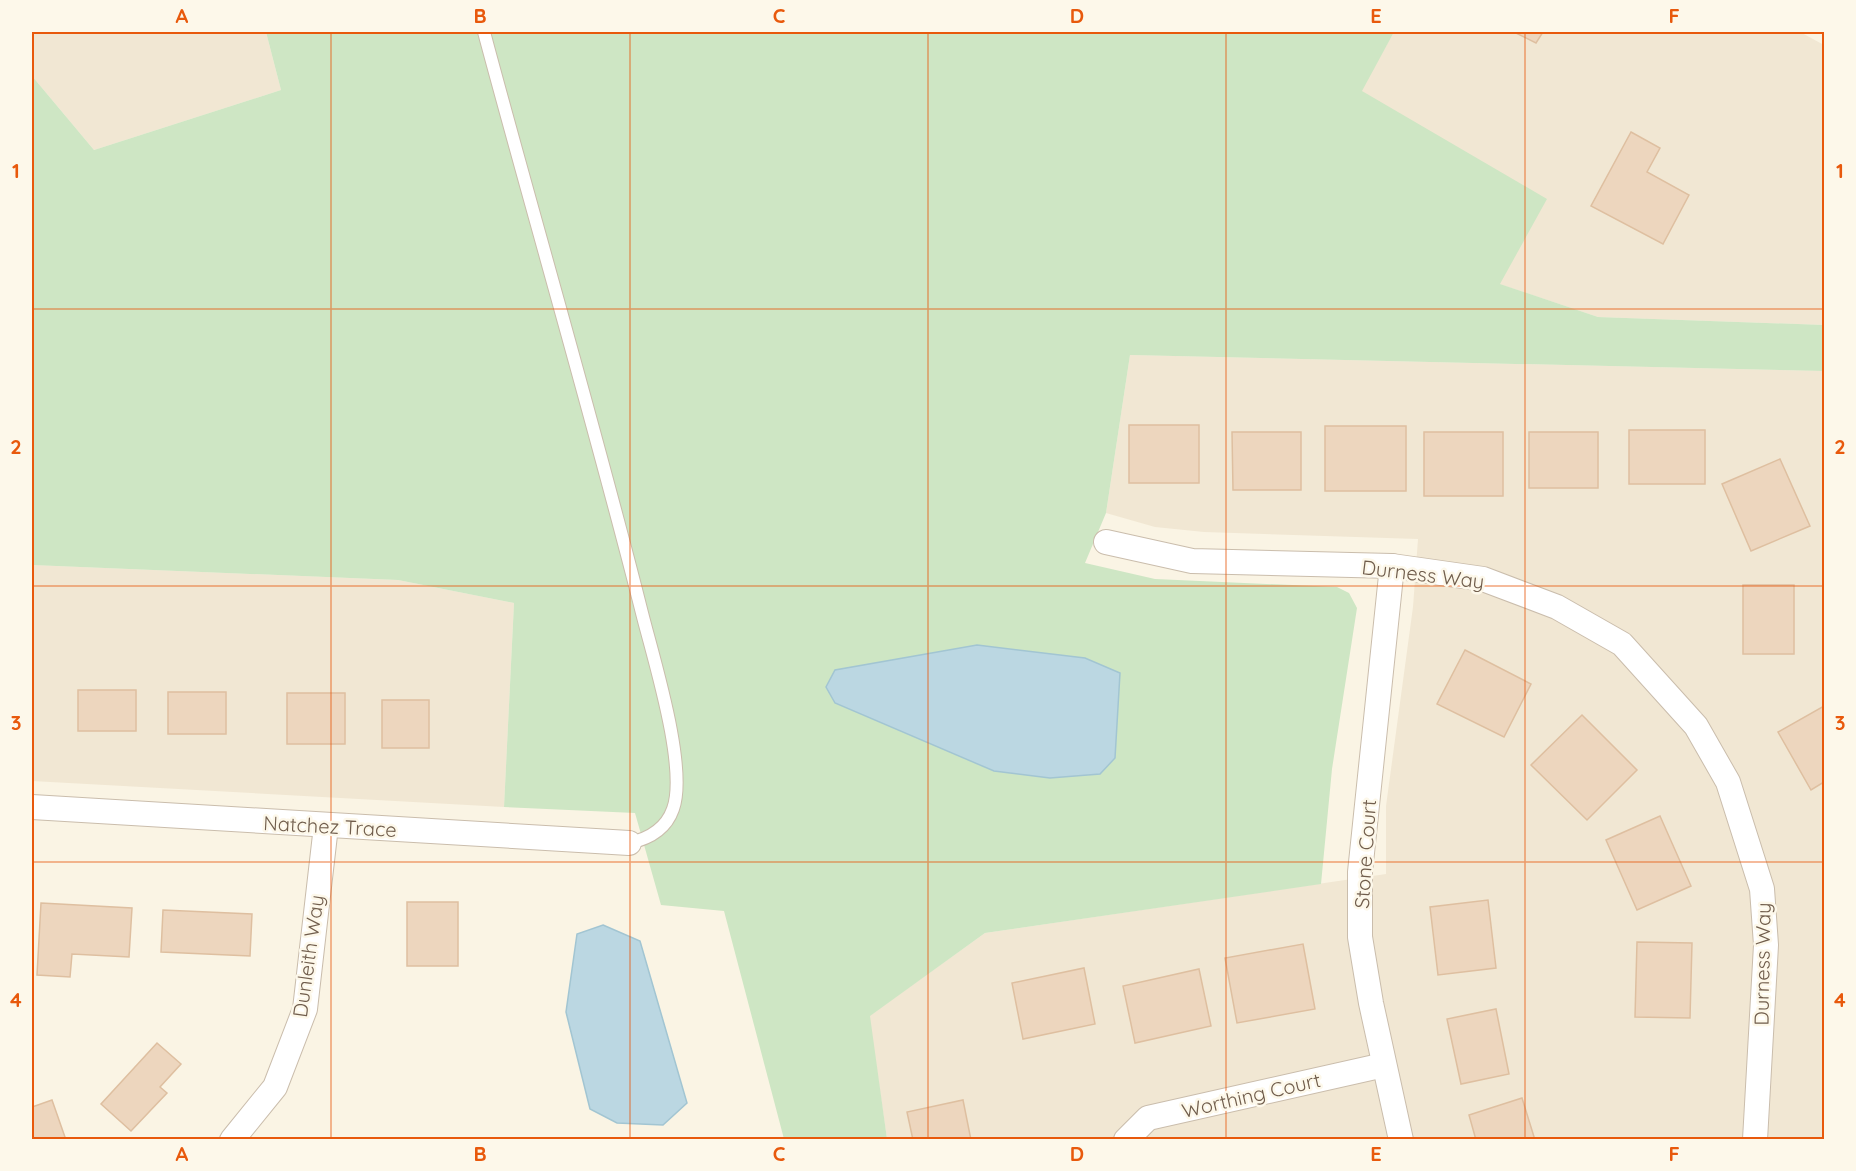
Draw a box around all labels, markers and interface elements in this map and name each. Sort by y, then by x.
text: A [176,3,189,28]
text: B [473,3,487,28]
text: C [773,3,786,28]
text: D [1070,3,1084,28]
text: E [1370,3,1382,28]
text: F [1668,3,1680,28]
text: 1 [12,158,20,183]
text: 1 [1836,158,1844,183]
text: 2 [10,434,22,459]
text: 2 [1834,434,1846,459]
street label: Durness Way [1360,554,1486,594]
text: 3 [11,710,21,735]
text: 3 [1835,710,1845,735]
street label: Stone Court [1349,798,1381,909]
street label: Natchez Trace [263,810,397,842]
street label: Dunleith Way [287,893,329,1019]
street label: Durness Way [1748,902,1776,1026]
text: 4 [10,987,22,1012]
text: 4 [1834,987,1846,1012]
street label: Worthing Court [1179,1067,1323,1123]
text: A [176,1141,189,1166]
text: B [473,1141,487,1166]
text: C [773,1141,786,1166]
text: D [1070,1141,1084,1166]
text: E [1370,1141,1382,1166]
text: F [1668,1141,1680,1166]

